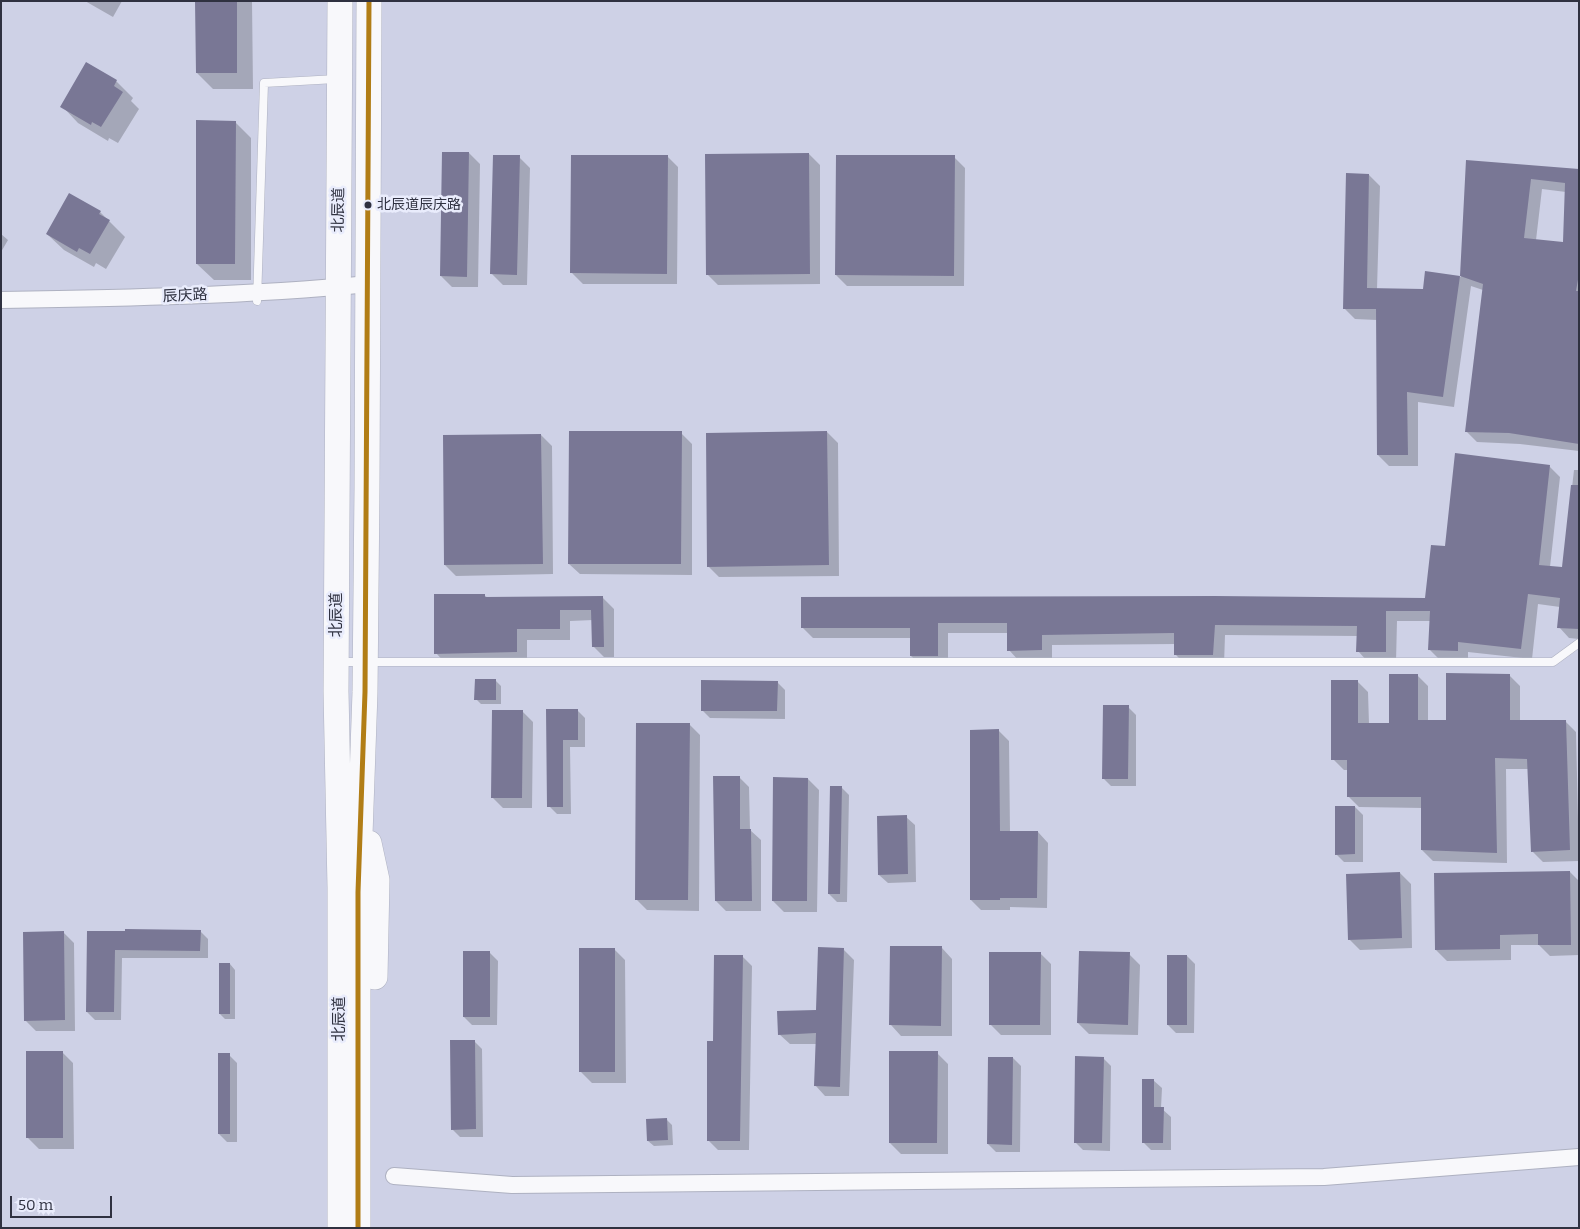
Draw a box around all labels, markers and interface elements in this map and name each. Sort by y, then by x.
street label: 北辰道 [330,187,348,233]
place label: 北辰道辰庆路 [377,197,461,213]
marker: 北辰道辰庆路 [363,200,373,210]
street label: 辰庆路 [162,286,208,306]
street label: 北辰道 [328,593,346,637]
street label: 北辰道 [331,997,349,1041]
scale bar [12,1186,115,1218]
text: 50 m [18,1196,53,1214]

